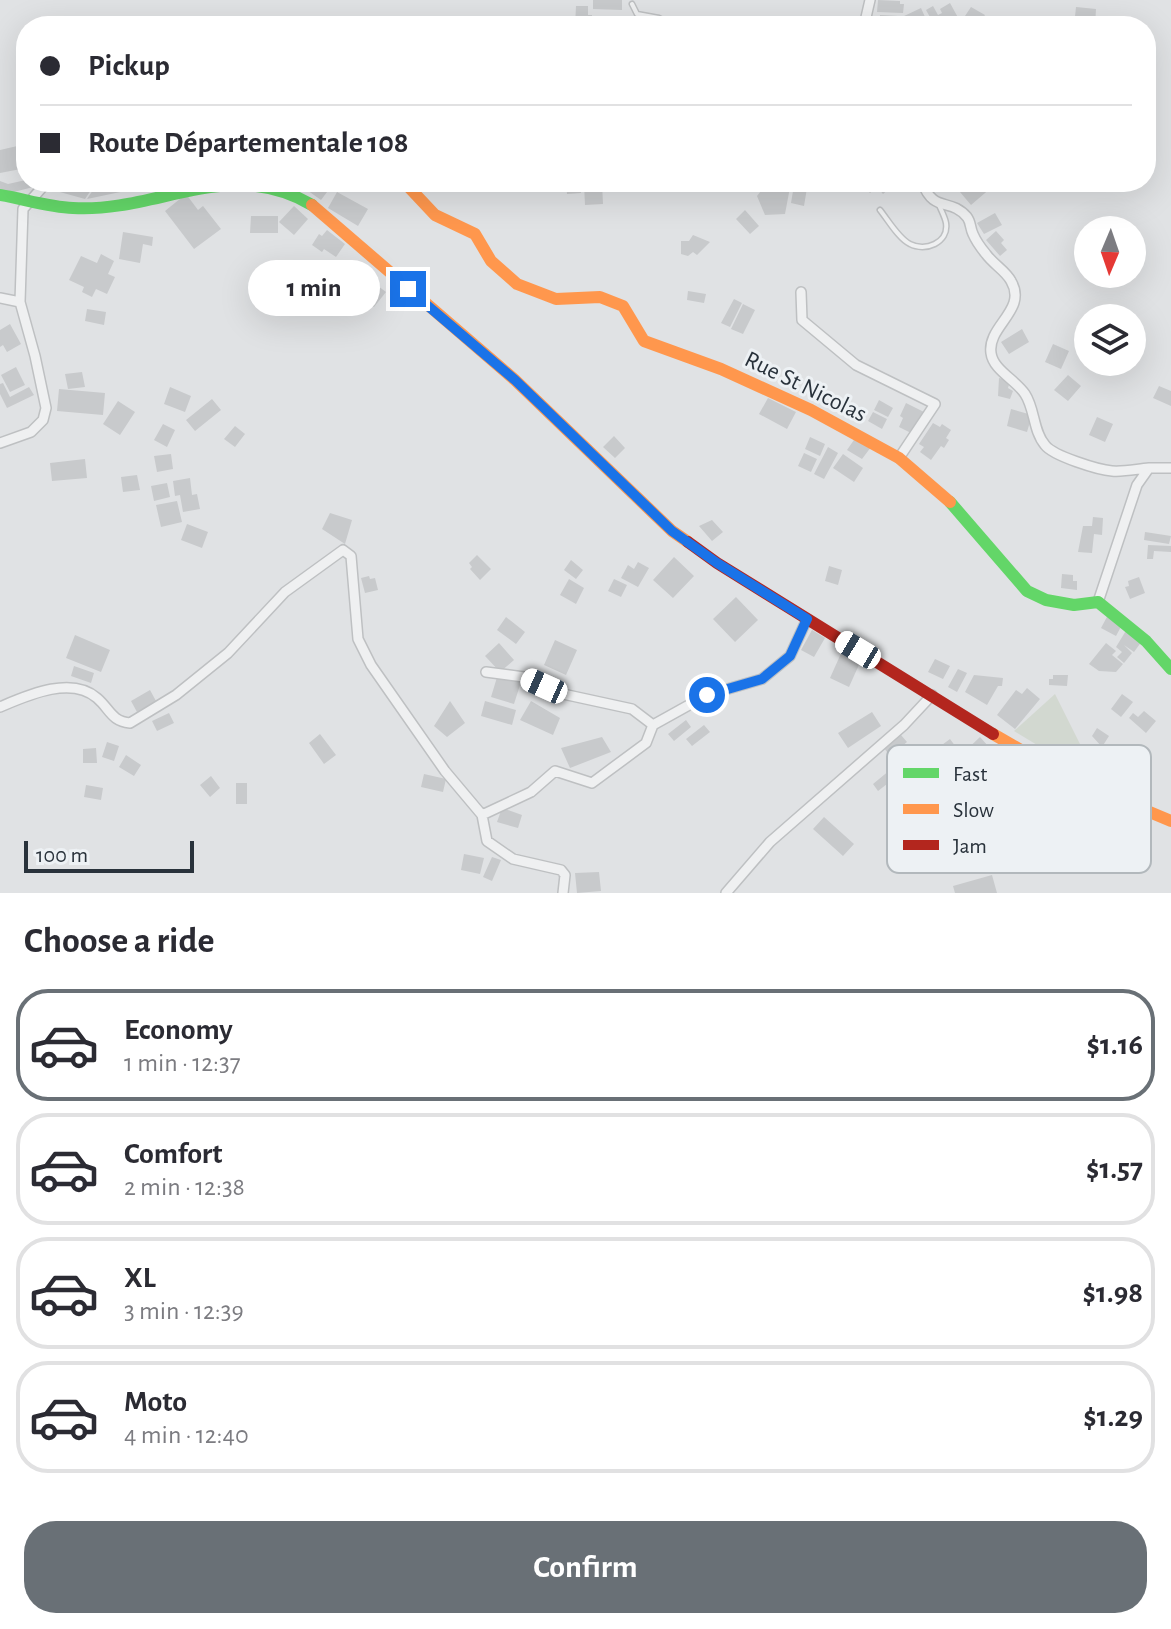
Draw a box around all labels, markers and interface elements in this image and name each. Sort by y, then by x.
text: Pickup [88,51,170,81]
text: Route Départementale 108 [88,128,409,158]
north arrow [1074,216,1146,288]
map controls [1074,216,1146,376]
callout: 1 min [248,261,380,317]
route end [390,271,426,307]
text: 1 min [287,275,341,301]
button: layers [1074,304,1146,376]
street label: Rue St Nicolas [741,347,870,427]
car [831,627,885,673]
car [517,665,571,707]
route start [689,677,725,713]
legend [887,745,1151,873]
text: Fast [953,763,987,785]
text: Slow [953,799,994,821]
text: Jam [953,835,987,857]
scale bar [24,837,194,873]
text: 100 m [36,844,88,866]
text: Choose a ride [24,923,214,959]
icon: car [28,1009,100,1081]
text: Economy [124,1015,233,1045]
text: $1.16 [1087,1030,1143,1060]
text: 1 min · 12:37 [124,1050,241,1076]
icon: car [28,1133,100,1205]
text: Comfort [124,1139,223,1169]
text: $1.57 [1086,1154,1143,1184]
text: 2 min · 12:38 [124,1174,245,1200]
icon: car [28,1257,100,1329]
text: XL [124,1263,156,1293]
text: $1.98 [1083,1278,1143,1308]
text: 3 min · 12:39 [124,1298,244,1324]
icon: car [28,1381,100,1453]
text: Moto [124,1387,187,1417]
text: $1.29 [1083,1402,1143,1432]
text: 4 min · 12:40 [124,1422,249,1448]
button: Confirm [24,1521,1147,1613]

